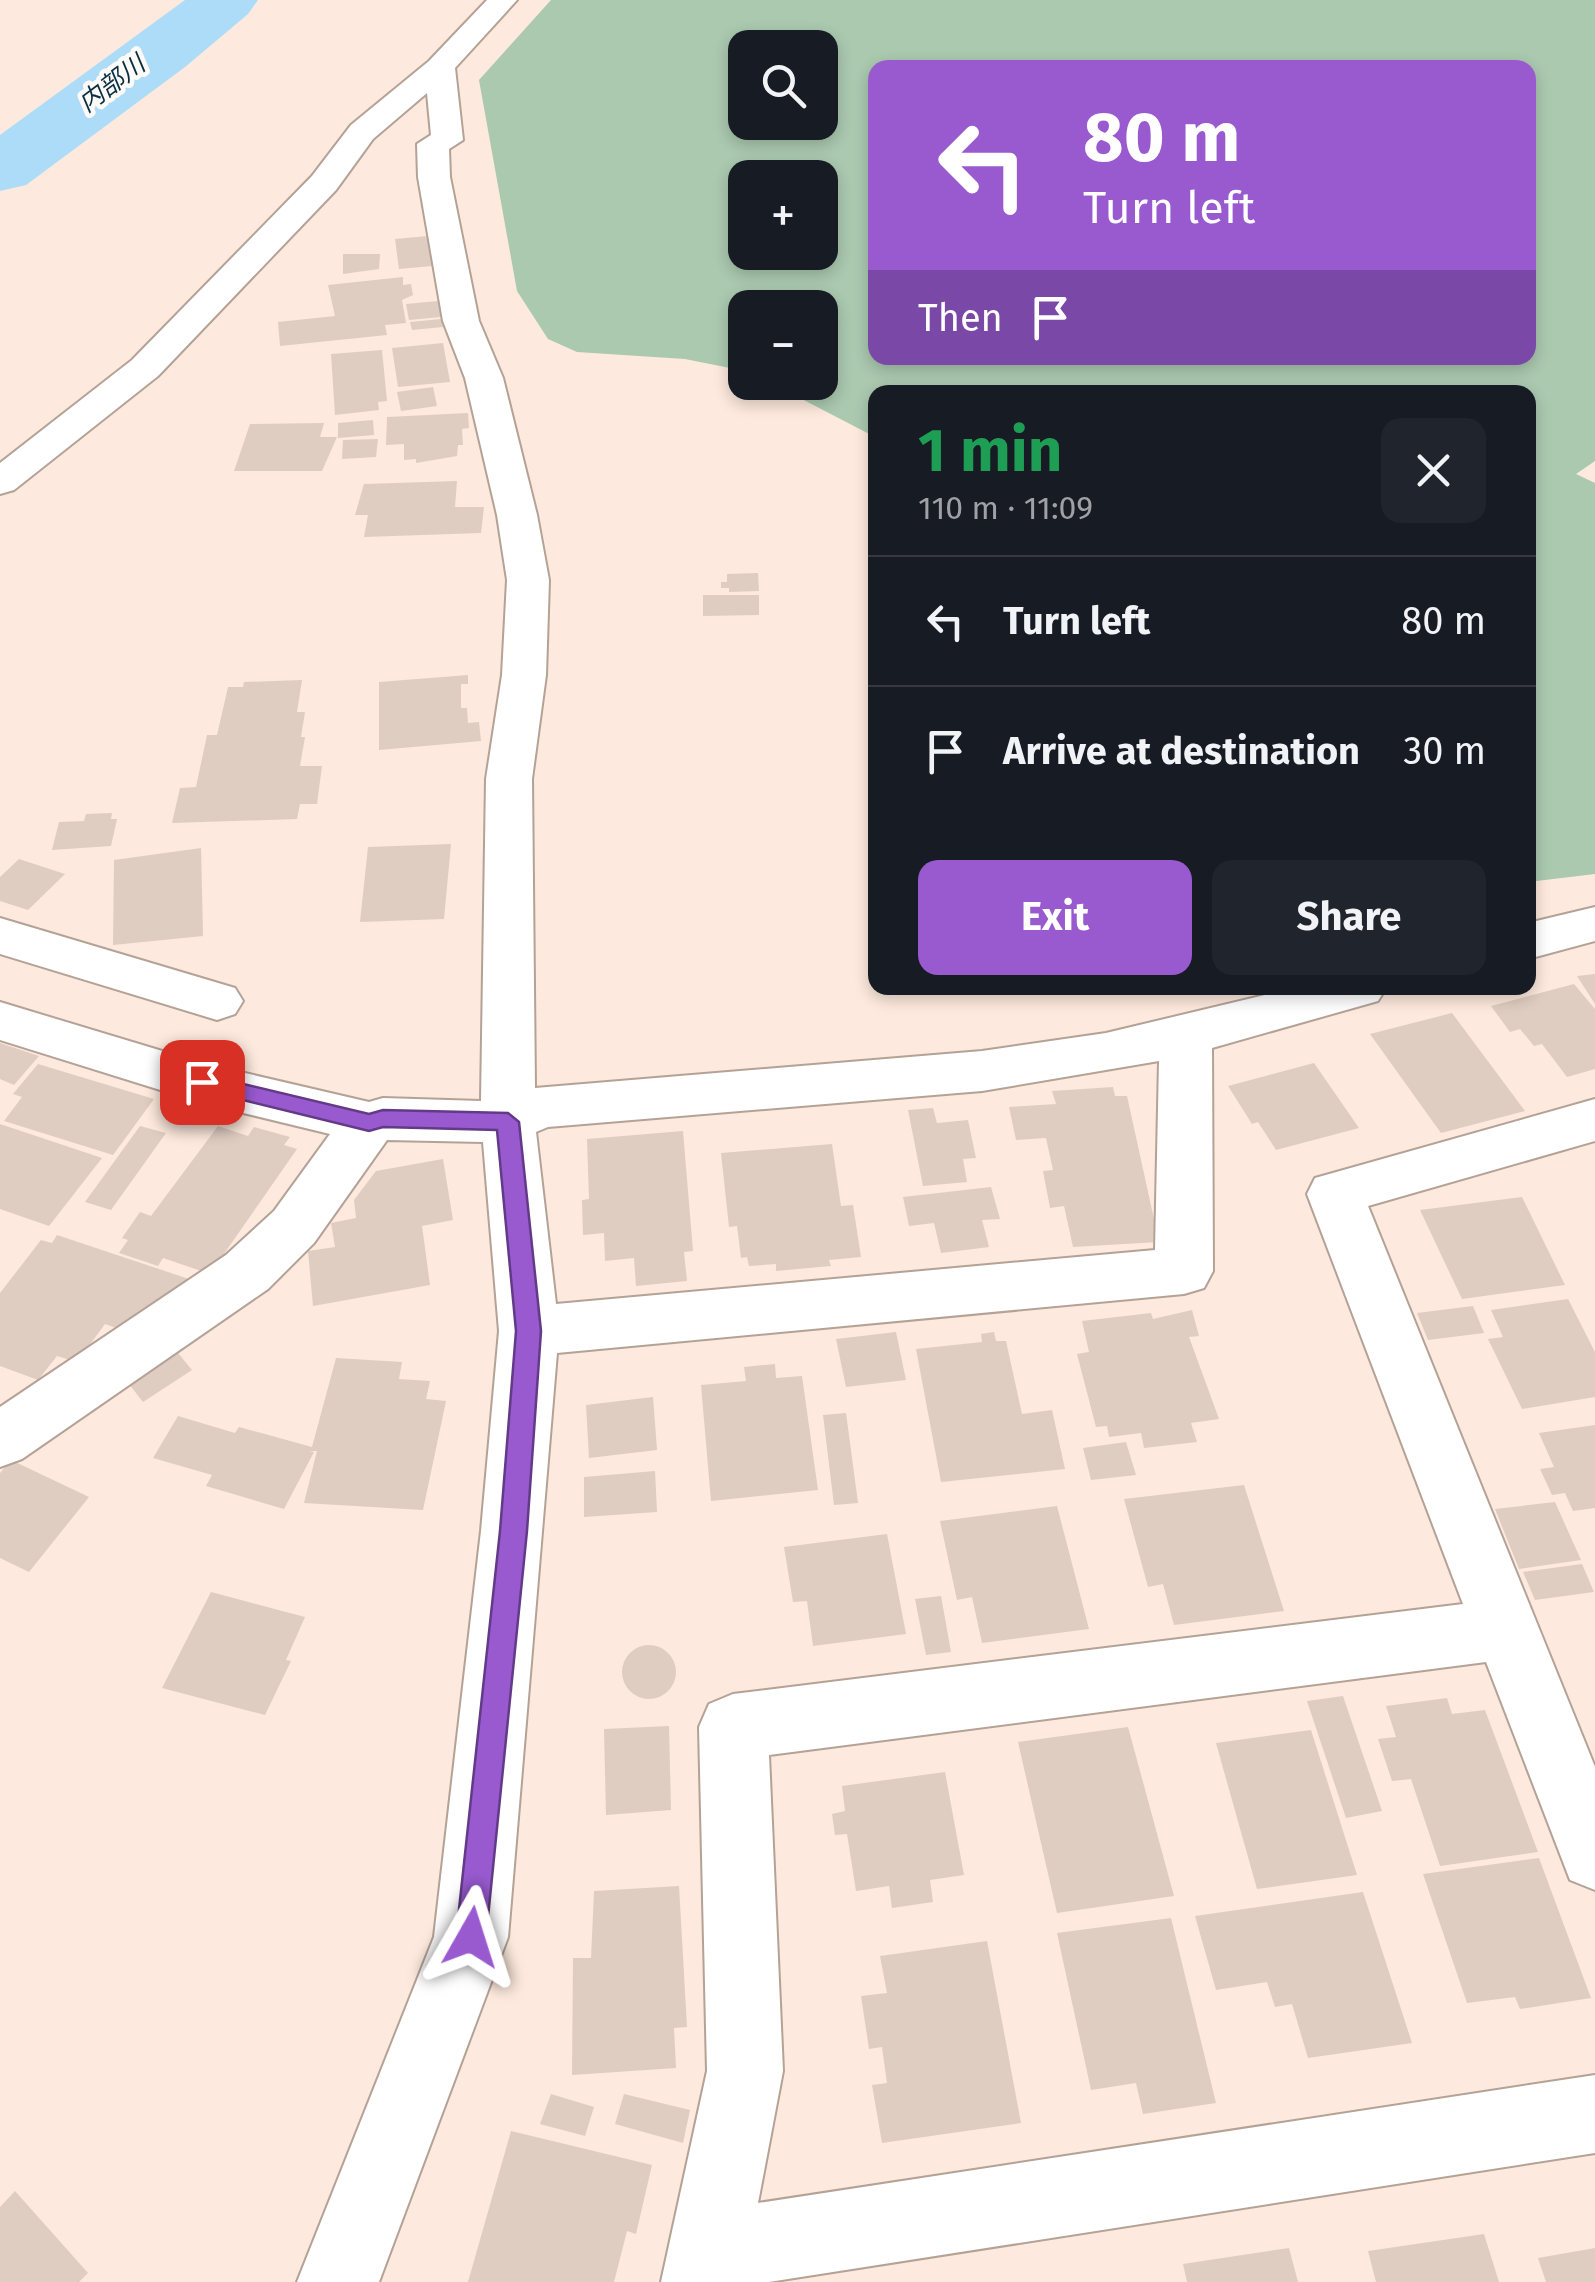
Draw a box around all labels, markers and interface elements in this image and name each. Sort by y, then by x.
map controls [728,30,838,400]
button: search [728,30,838,140]
water label: 内部川 [73,48,153,119]
text: 80 m [1083,96,1240,180]
icon: left [918,100,1048,230]
button: + [728,160,838,270]
text: Turn left [1083,181,1255,235]
button: − [728,290,838,400]
icon: arrive [1023,290,1078,345]
text: Then [918,295,1003,341]
text: 1 min [918,415,1062,487]
button: close [1381,418,1486,523]
text: 110 m · 11:09 [918,489,1093,527]
icon: left [918,594,973,649]
text: Turn left [1003,598,1150,644]
text: 80 m [1401,598,1486,644]
icon: arrive [918,724,973,779]
text: Arrive at destination [1003,728,1360,774]
text: 30 m [1403,728,1486,774]
button: Exit [918,860,1192,975]
button: Share [1212,860,1486,975]
pin [160,1040,245,1125]
icon: arrive [175,1055,230,1110]
position arrow [419,1885,523,1989]

